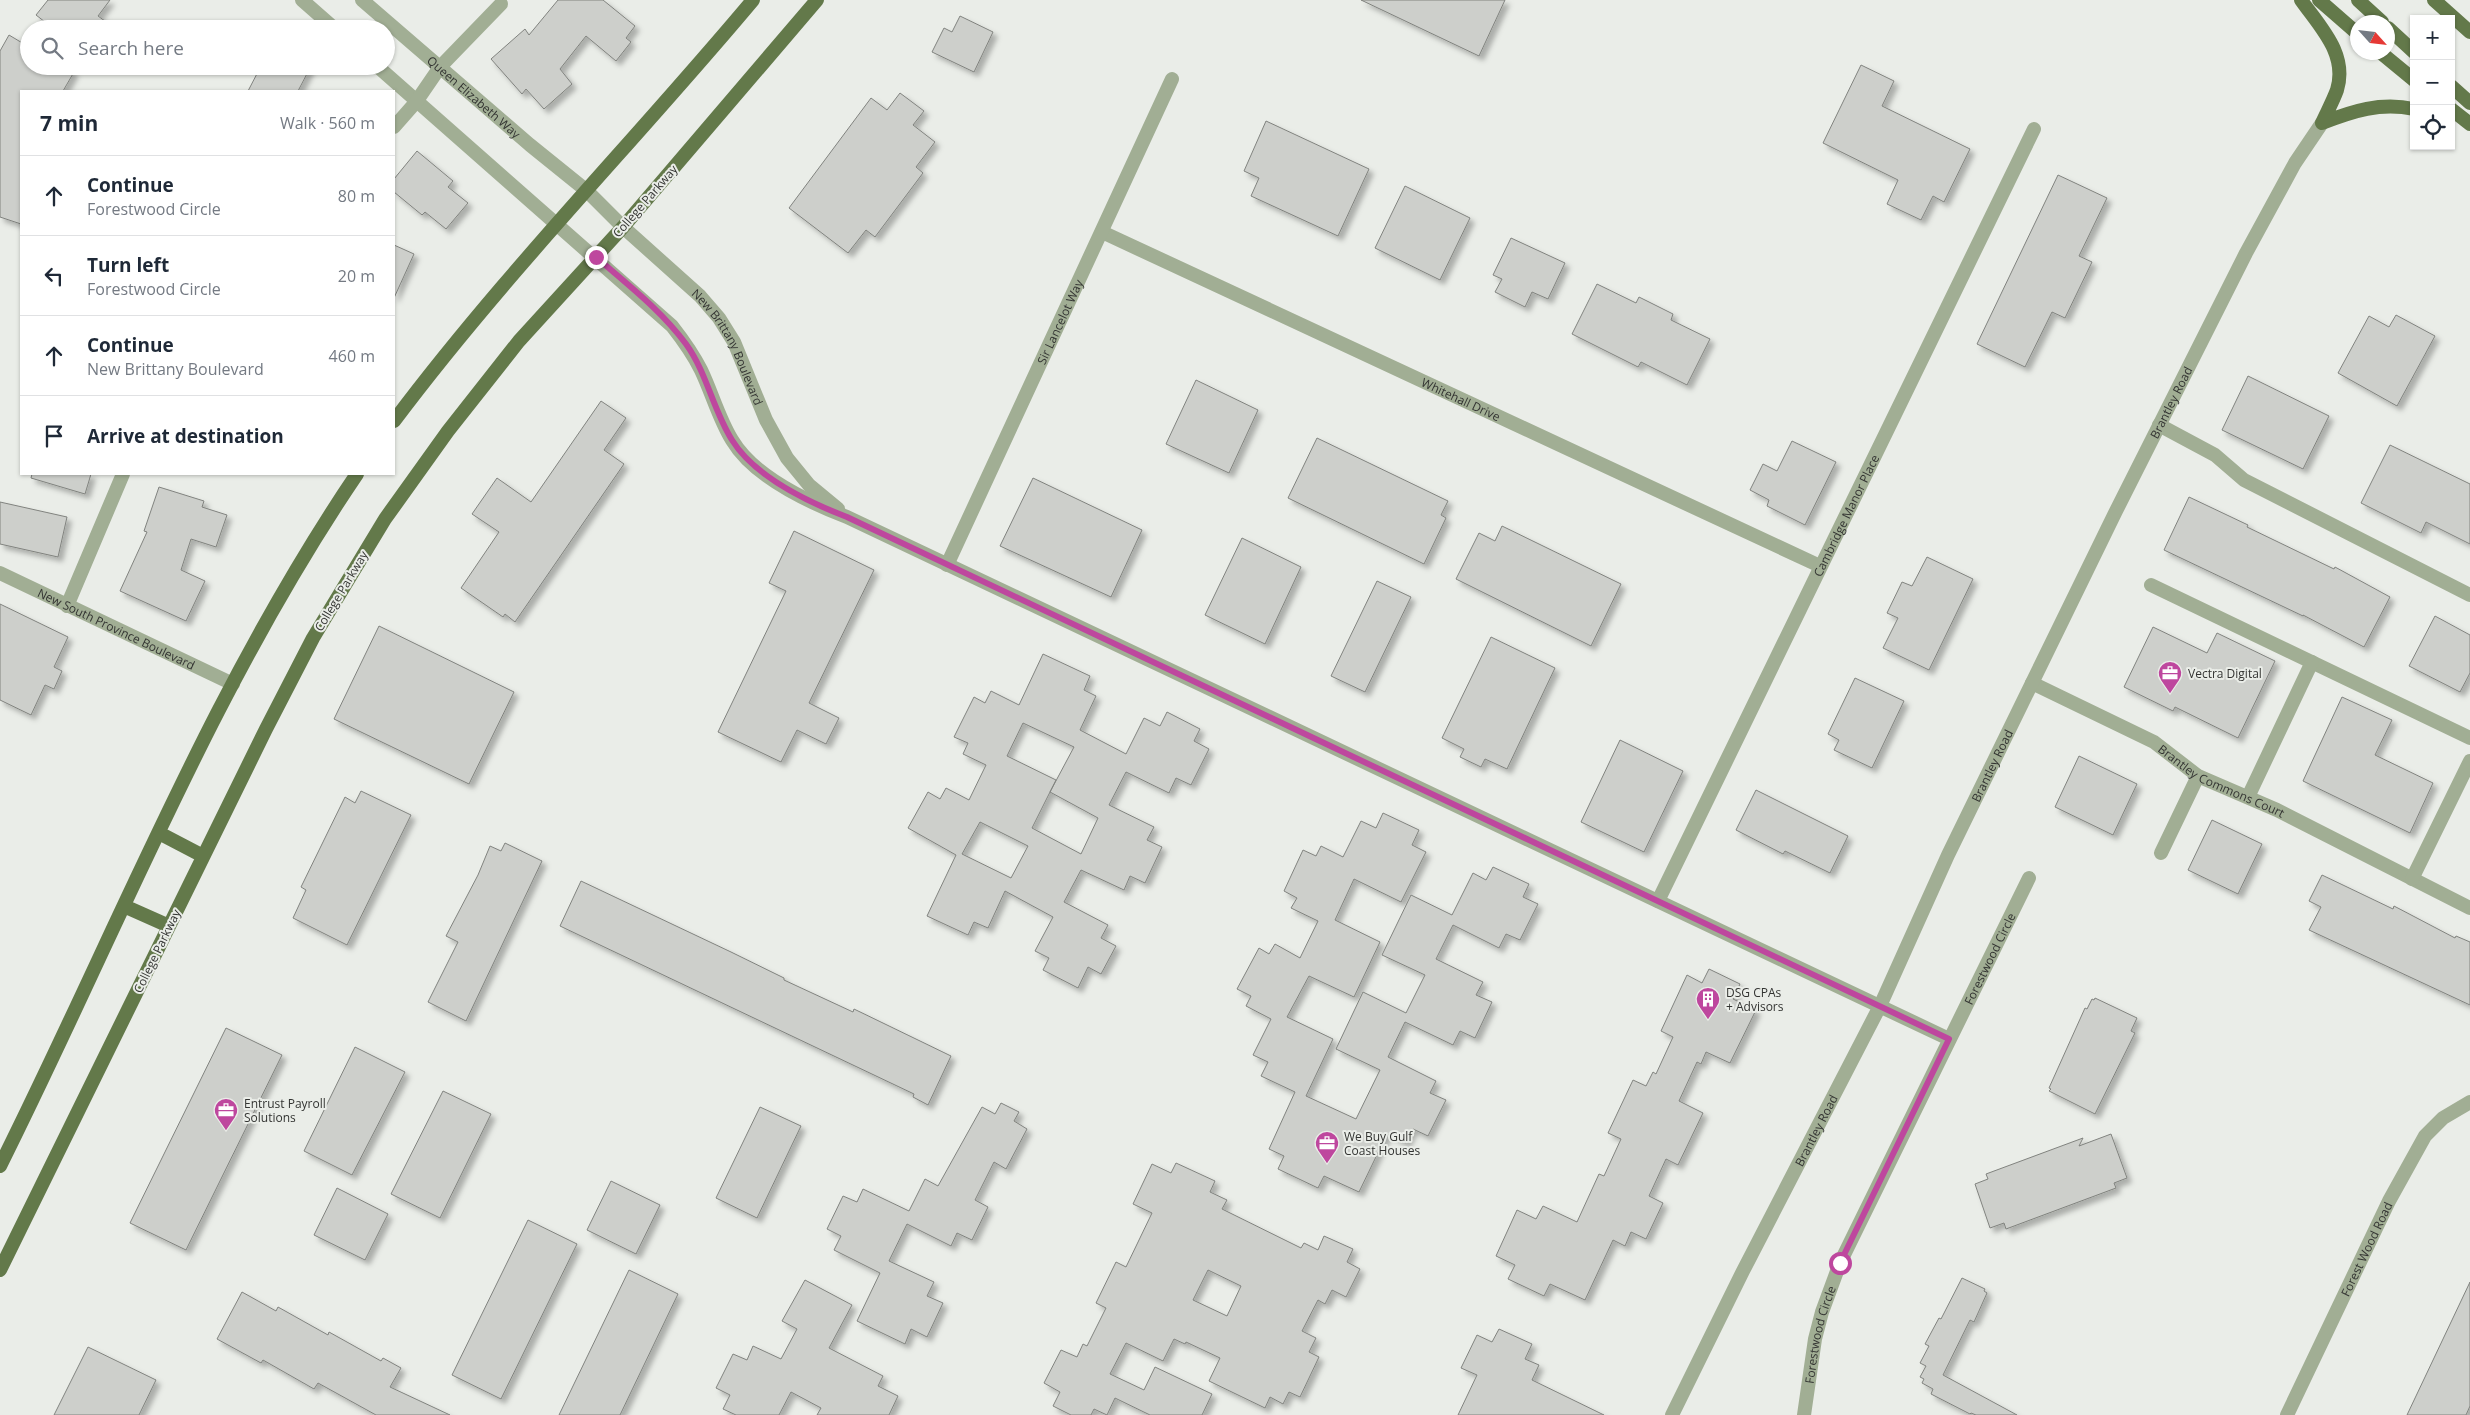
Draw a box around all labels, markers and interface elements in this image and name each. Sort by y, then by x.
north arrow [2350,15,2395,60]
map controls [2410,15,2455,150]
button: + [2410,15,2455,60]
search box [20,20,395,75]
icon: search [38,34,66,62]
text: Search here [78,35,184,61]
street label: Queen Elizabeth Way [424,52,525,142]
button: − [2410,60,2455,105]
button: locate [2410,105,2455,150]
text: 7 min [40,109,98,137]
text: Walk · 560 m [280,112,375,134]
street label: College Parkway [609,160,682,241]
text: Continue [87,172,174,198]
icon: ahead [40,182,68,210]
text: 80 m [338,185,375,207]
text: Forestwood Circle [87,198,221,220]
route end [585,246,608,269]
text: Turn left [87,252,169,278]
icon: left [40,262,68,290]
text: 20 m [338,265,375,287]
street label: Sir Lancelot Way [1033,276,1087,367]
text: Forestwood Circle [87,278,221,300]
street label: New Brittany Boulevard [688,284,767,408]
text: Continue [87,332,174,358]
icon: ahead [40,342,68,370]
text: 460 m [329,345,375,367]
text: New Brittany Boulevard [87,358,264,380]
street label: Brantley Road [2145,363,2196,441]
street label: Whitehall Drive [1419,373,1503,425]
icon: arrive [40,422,68,450]
text: Arrive at destination [87,423,284,449]
street label: Cambridge Manor Place [1809,451,1883,579]
street label: College Parkway [310,547,372,634]
street label: New South Province Boulevard [35,584,198,673]
office icon: Vectra Digital [2157,660,2183,694]
place label: Vectra Digital [2188,665,2262,682]
street label: Brantley Road [1967,727,2017,805]
street label: Brantley Commons Court [2155,740,2288,821]
street label: College Parkway [129,905,185,996]
street label: Forestwood Circle [1960,910,2019,1007]
place label: DSG CPAs + Advisors [1726,984,1784,1015]
building icon: DSG CPAs + Advisors [1695,986,1721,1020]
street label: Brantley Road [1790,1091,1841,1169]
place label: Entrust Payroll Solutions [244,1095,326,1126]
office icon: Entrust Payroll Solutions [213,1097,239,1131]
place label: We Buy Gulf Coast Houses [1344,1128,1420,1159]
office icon: We Buy Gulf Coast Houses [1314,1130,1340,1164]
street label: Forest Wood Road [2336,1199,2396,1299]
route start [1829,1252,1852,1275]
street label: Forestwood Circle [1800,1283,1840,1385]

